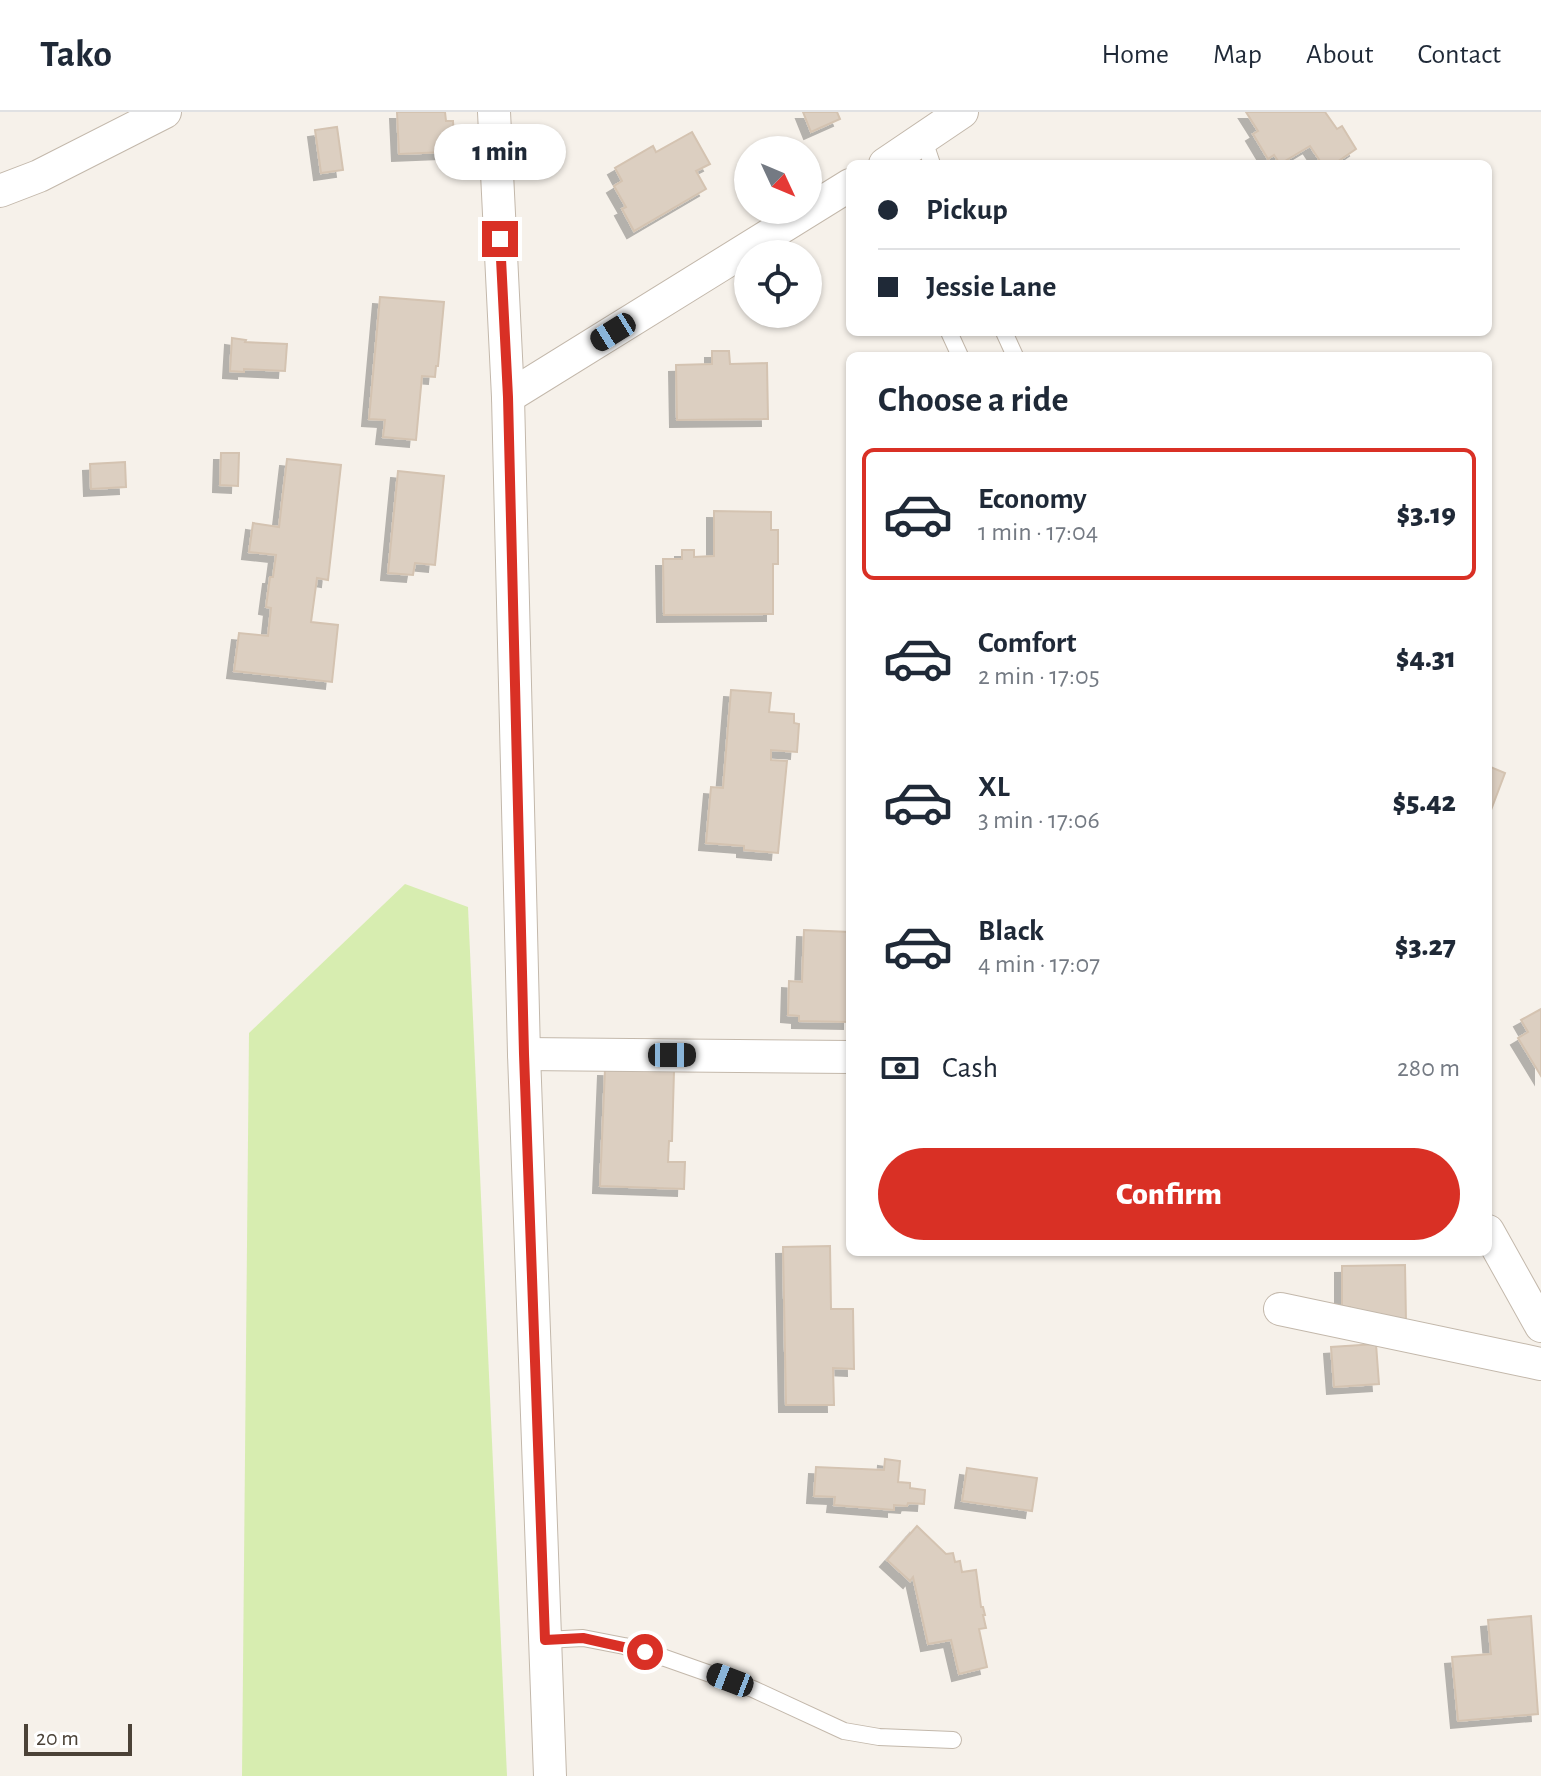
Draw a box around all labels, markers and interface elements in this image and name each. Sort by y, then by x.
text: Tako [40,36,112,74]
text: Home [1102,41,1169,69]
text: Map [1213,41,1262,69]
text: About [1306,41,1374,69]
text: Contact [1418,41,1501,69]
callout: 1 min [434,123,566,179]
north arrow [734,136,822,224]
map controls [734,136,822,328]
text: 1 min [472,139,528,165]
text: Pickup [926,195,1008,225]
route end [482,221,518,257]
button: locate [734,240,822,328]
text: Jessie Lane [926,272,1056,302]
car [586,309,640,355]
text: Choose a ride [878,382,1068,418]
icon: car [882,478,954,550]
text: Economy [978,484,1087,514]
text: $3.19 [1397,499,1456,529]
text: 1 min · 17:04 [978,519,1098,545]
icon: car [882,622,954,694]
text: Comfort [978,628,1077,658]
text: $4.31 [1396,643,1456,673]
text: 2 min · 17:05 [978,663,1100,689]
icon: car [882,766,954,838]
text: XL [978,772,1010,802]
text: $5.42 [1392,787,1456,817]
text: 3 min · 17:06 [978,807,1100,833]
icon: car [882,910,954,982]
text: Black [978,916,1044,946]
text: $3.27 [1395,931,1456,961]
text: 4 min · 17:07 [978,951,1100,977]
car [648,1043,696,1067]
icon: cash [878,1046,922,1090]
text: Cash [942,1053,998,1083]
text: 280 m [1397,1055,1460,1081]
button: Confirm [878,1148,1460,1240]
route start [627,1634,663,1670]
car [703,1660,757,1700]
scale bar [24,1720,132,1756]
text: 20 m [36,1727,79,1749]

